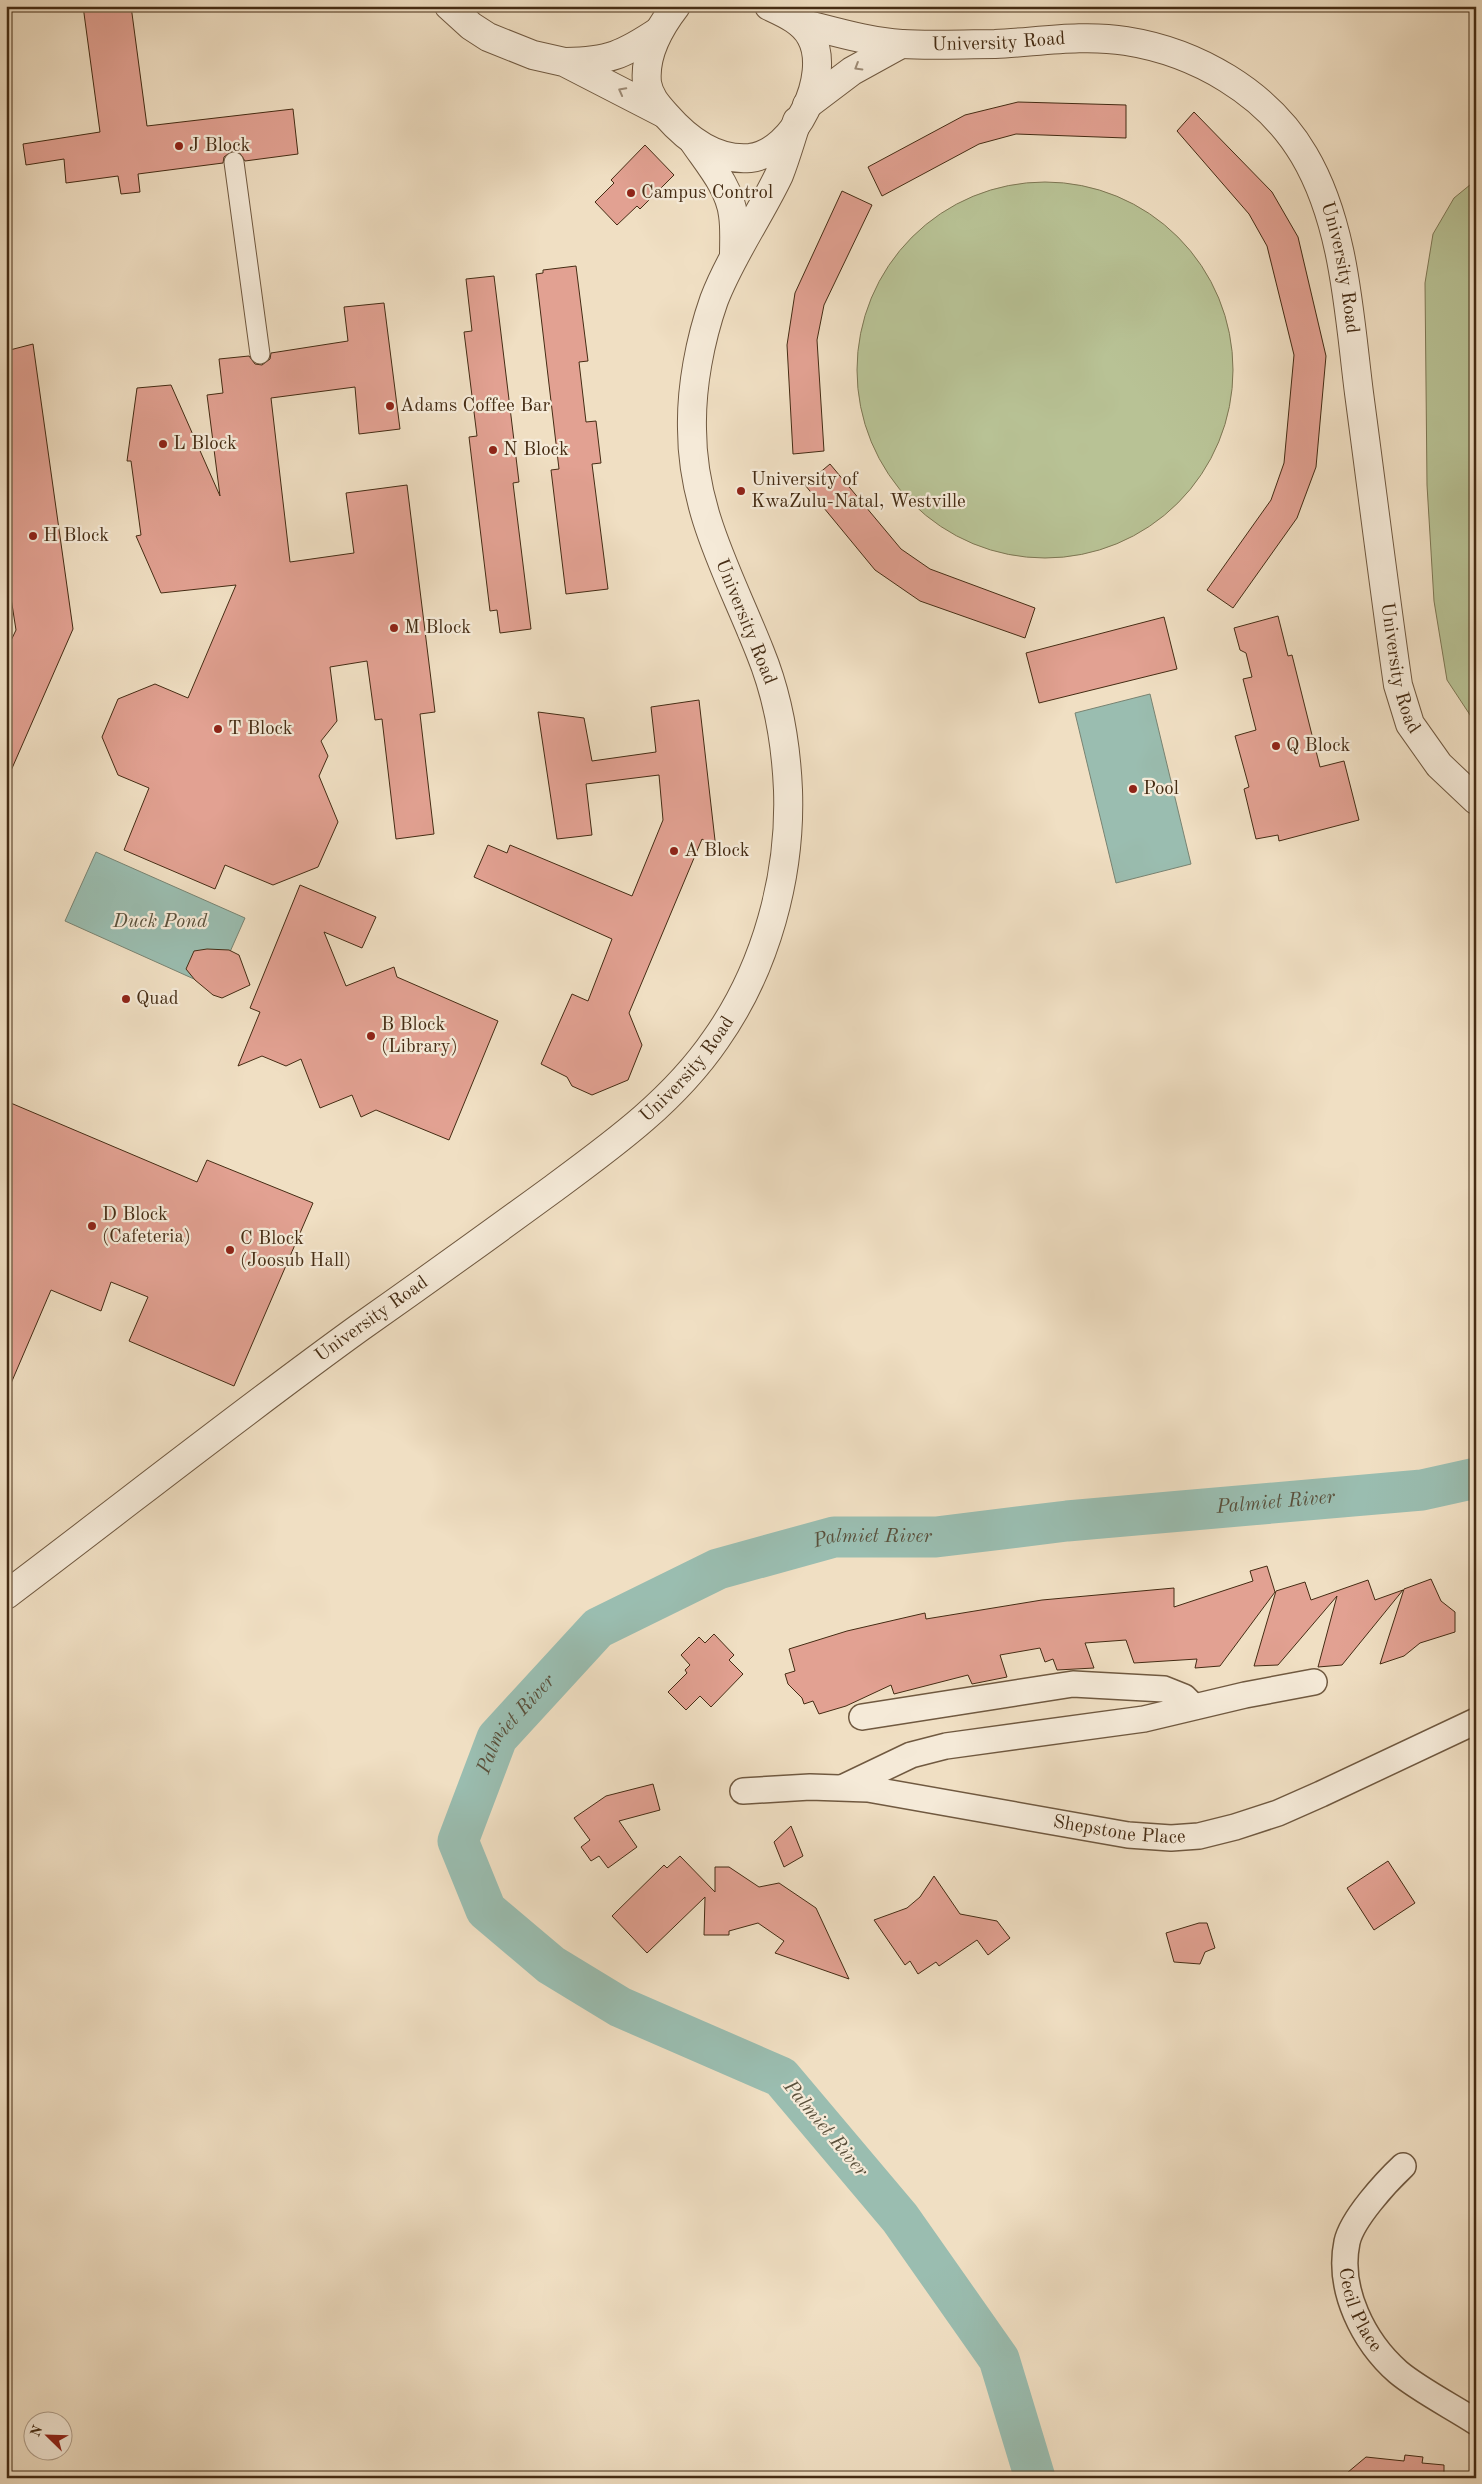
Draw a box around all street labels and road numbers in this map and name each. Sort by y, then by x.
street label: University Road [932,29,1066,54]
street label: University Road [1317,200,1362,335]
street label: University Road [711,556,779,688]
street label: University Road [1377,601,1423,737]
street label: University Road [637,1013,738,1126]
street label: University Road [312,1273,432,1366]
street label: Shepstone Place [1051,1812,1186,1848]
street label: Cecil Place [1335,2267,1385,2356]

